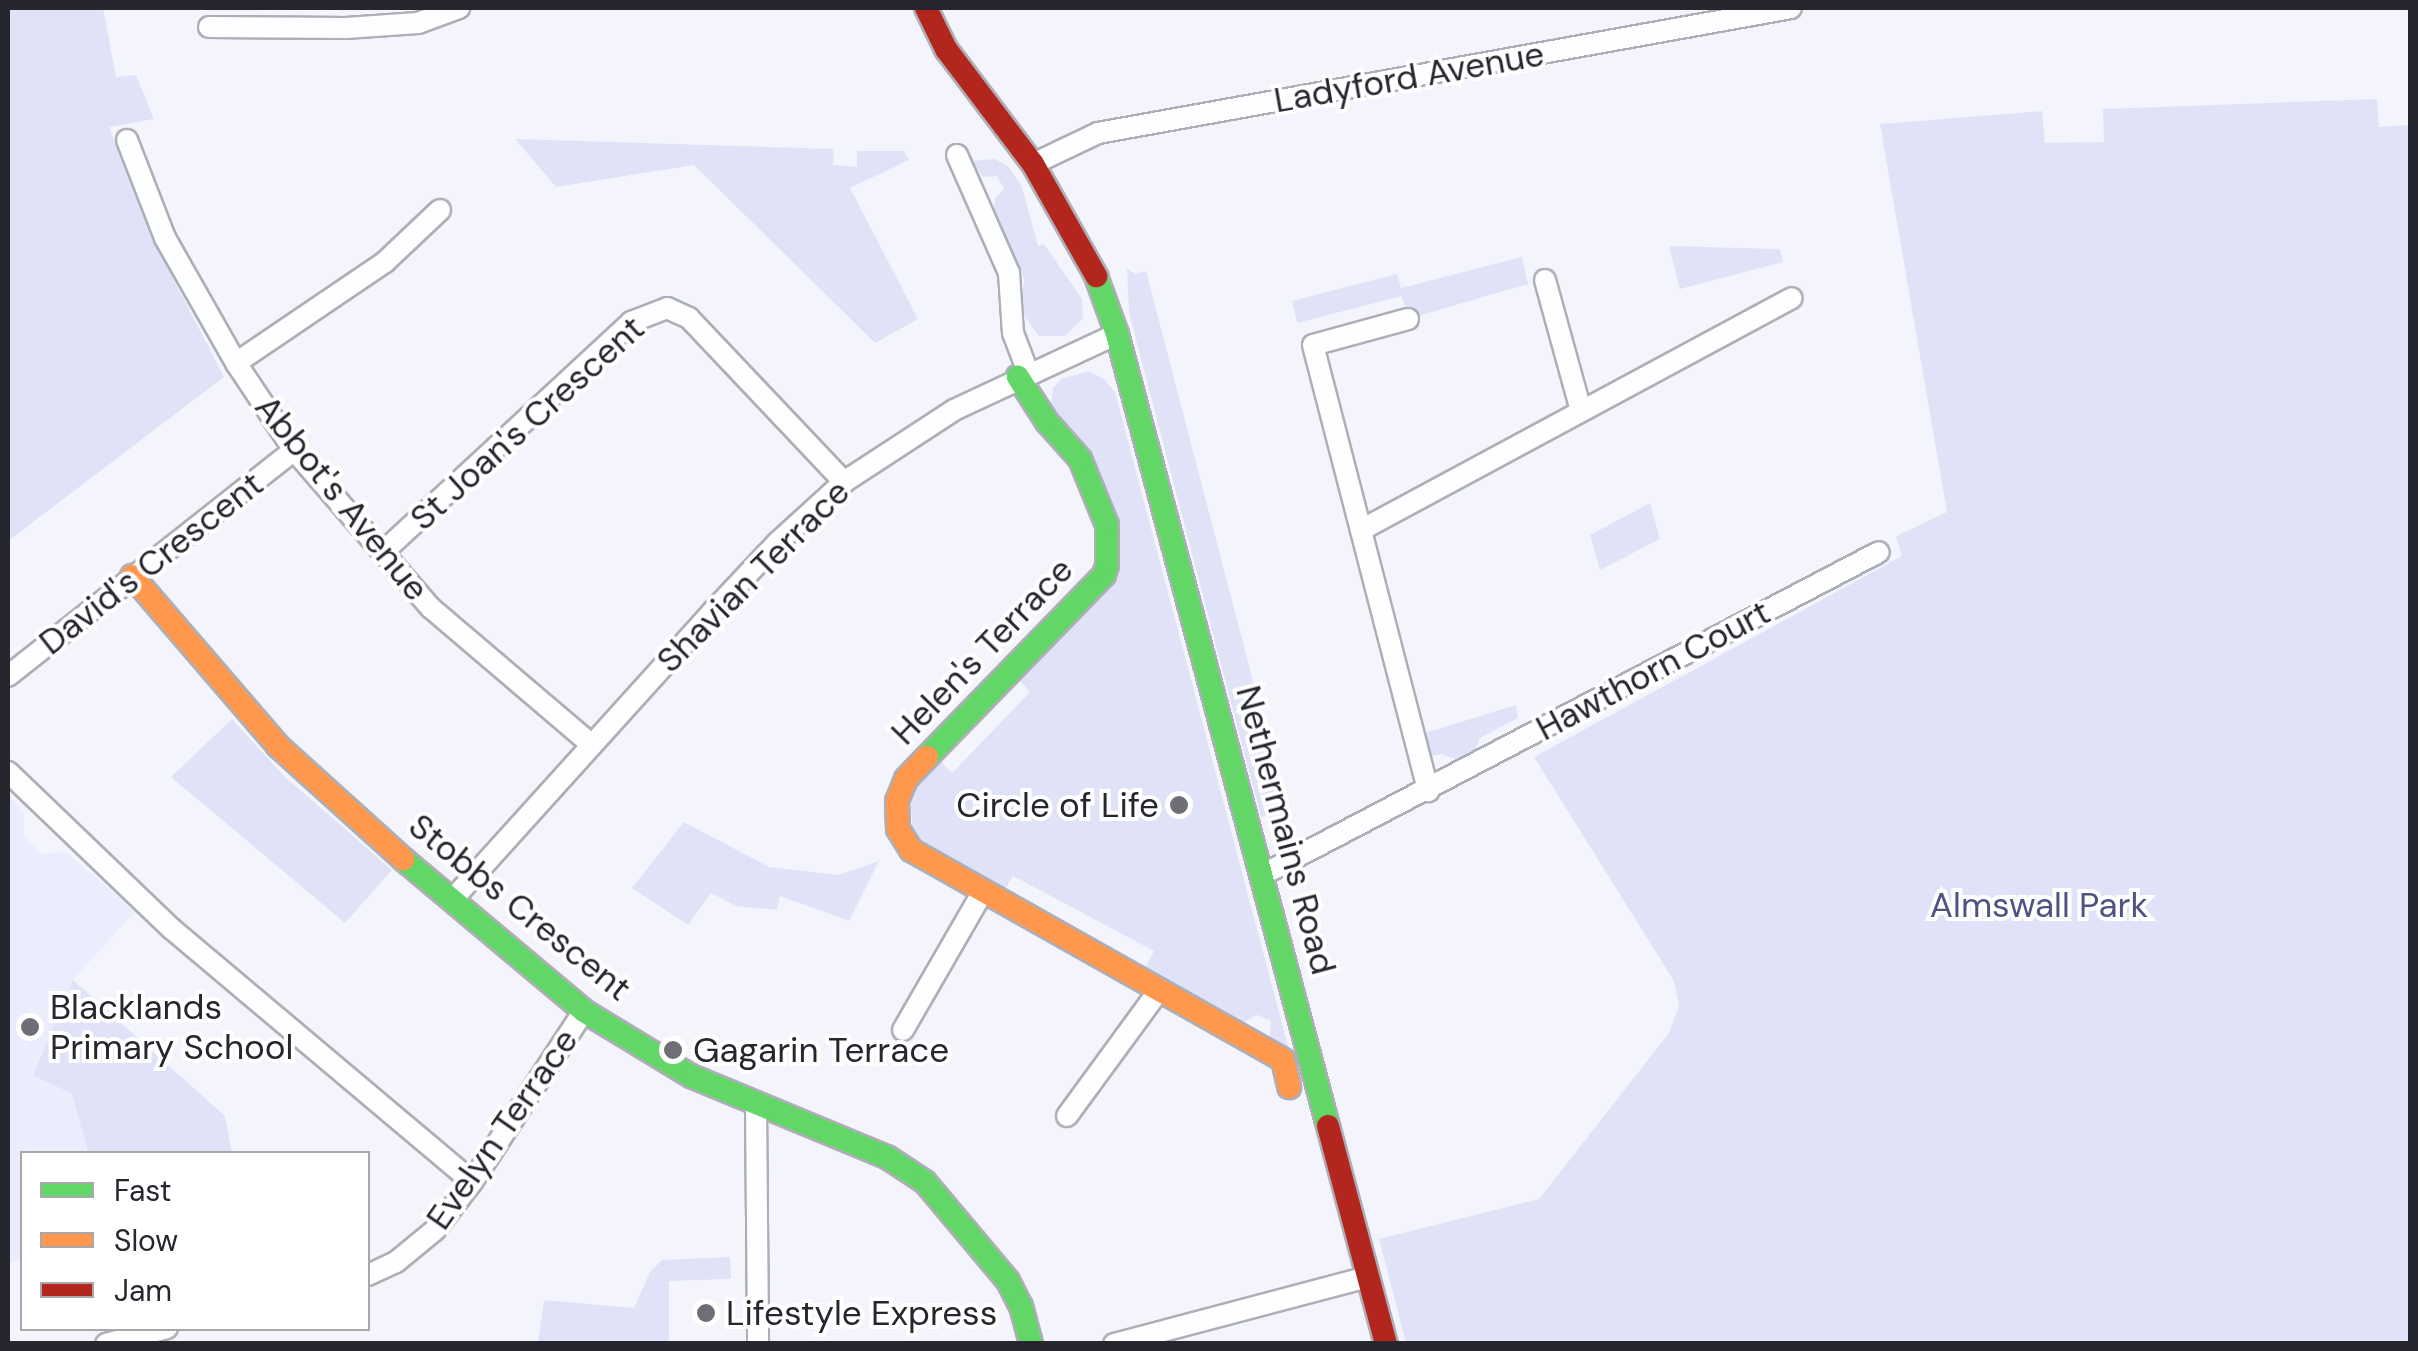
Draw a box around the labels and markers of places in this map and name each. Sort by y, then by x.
place label: Circle of Life [956,784,1159,826]
marker: Circle of Life [1168,794,1190,816]
place label: Blacklands Primary School [50,986,293,1068]
marker: Blacklands Primary School [19,1016,41,1038]
place label: Gagarin Terrace [693,1029,949,1071]
marker: Gagarin Terrace [662,1039,684,1061]
place label: Lifestyle Express [726,1292,997,1334]
marker: Lifestyle Express [695,1302,717,1324]

